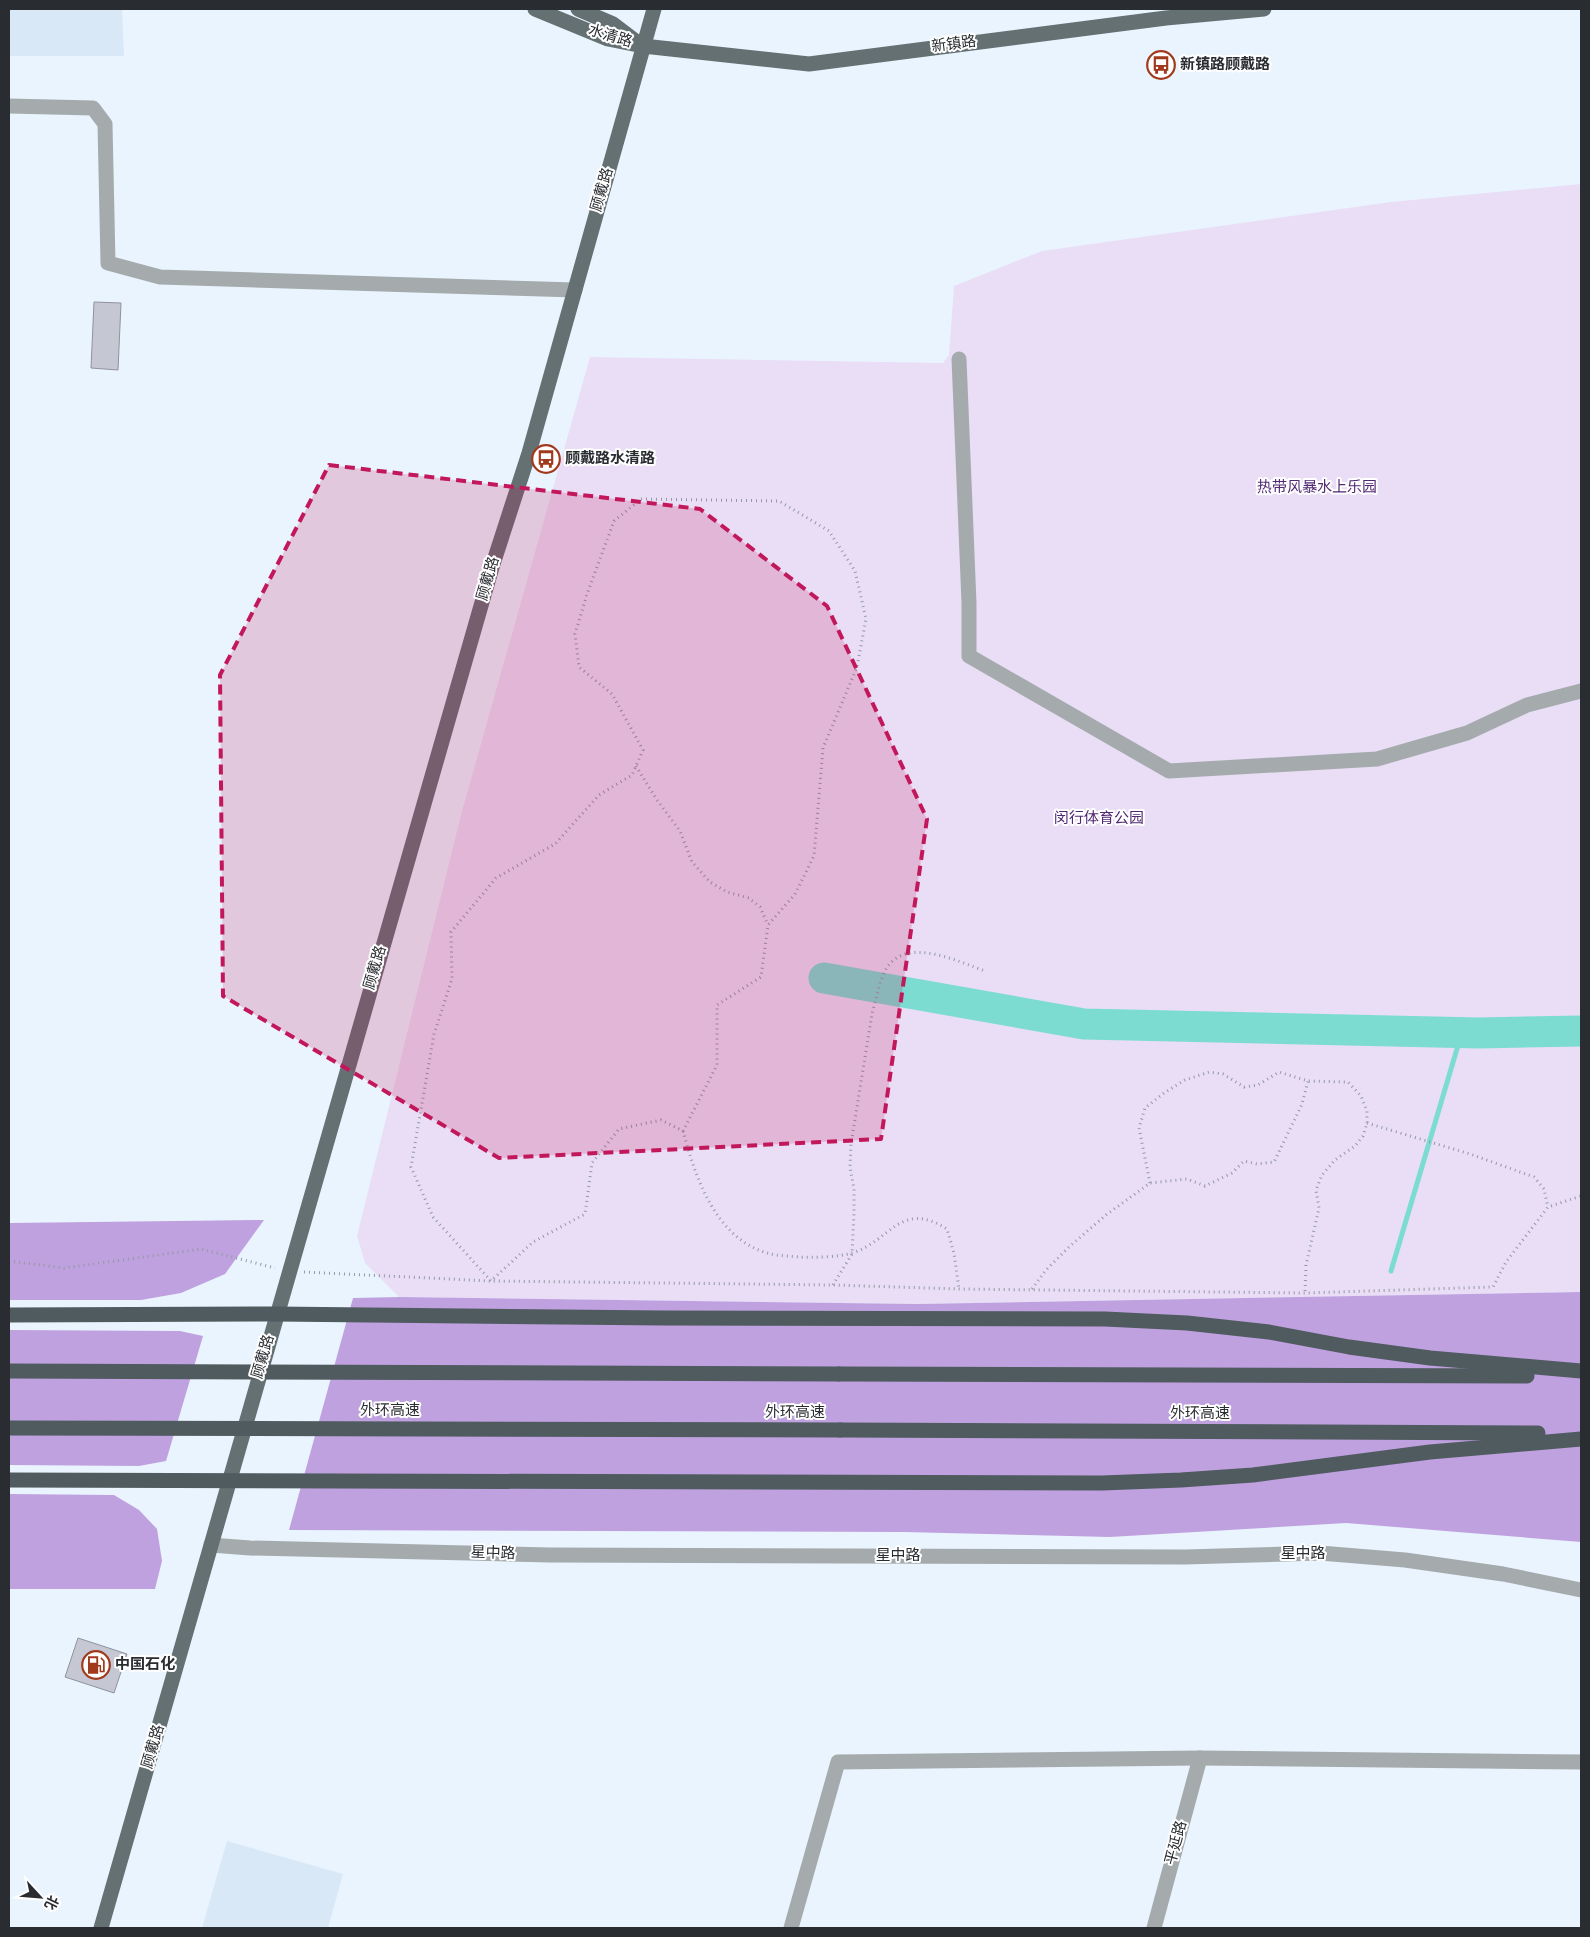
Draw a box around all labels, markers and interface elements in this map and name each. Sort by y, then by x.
street label: 水清路 [586,21,634,53]
street label: 新镇路 [931,33,977,57]
bus stop icon: 新镇路顾戴路 [1146,50,1176,80]
place label: 新镇路顾戴路 [1180,55,1270,75]
street label: 顾戴路 [588,166,618,214]
bus stop icon: 顾戴路水清路 [531,444,561,474]
place label: 顾戴路水清路 [565,450,655,469]
park label: 热带风暴水上乐园 [1257,478,1377,498]
street label: 顾戴路 [474,555,504,603]
park label: 闵行体育公园 [1054,810,1144,829]
street label: 顾戴路 [361,944,391,992]
street label: 顾戴路 [249,1333,279,1381]
street label: 外环高速 [360,1402,420,1421]
street label: 外环高速 [765,1404,825,1423]
street label: 外环高速 [1170,1405,1230,1424]
street label: 星中路 [470,1544,516,1564]
street label: 星中路 [1280,1545,1326,1564]
street label: 星中路 [875,1547,921,1566]
fuel station icon: 中国石化 [81,1650,111,1680]
place label: 中国石化 [115,1655,175,1675]
street label: 顾戴路 [139,1723,169,1771]
street label: 平延路 [1162,1819,1192,1867]
north arrow [15,1872,65,1922]
text: 北 [40,1892,61,1912]

